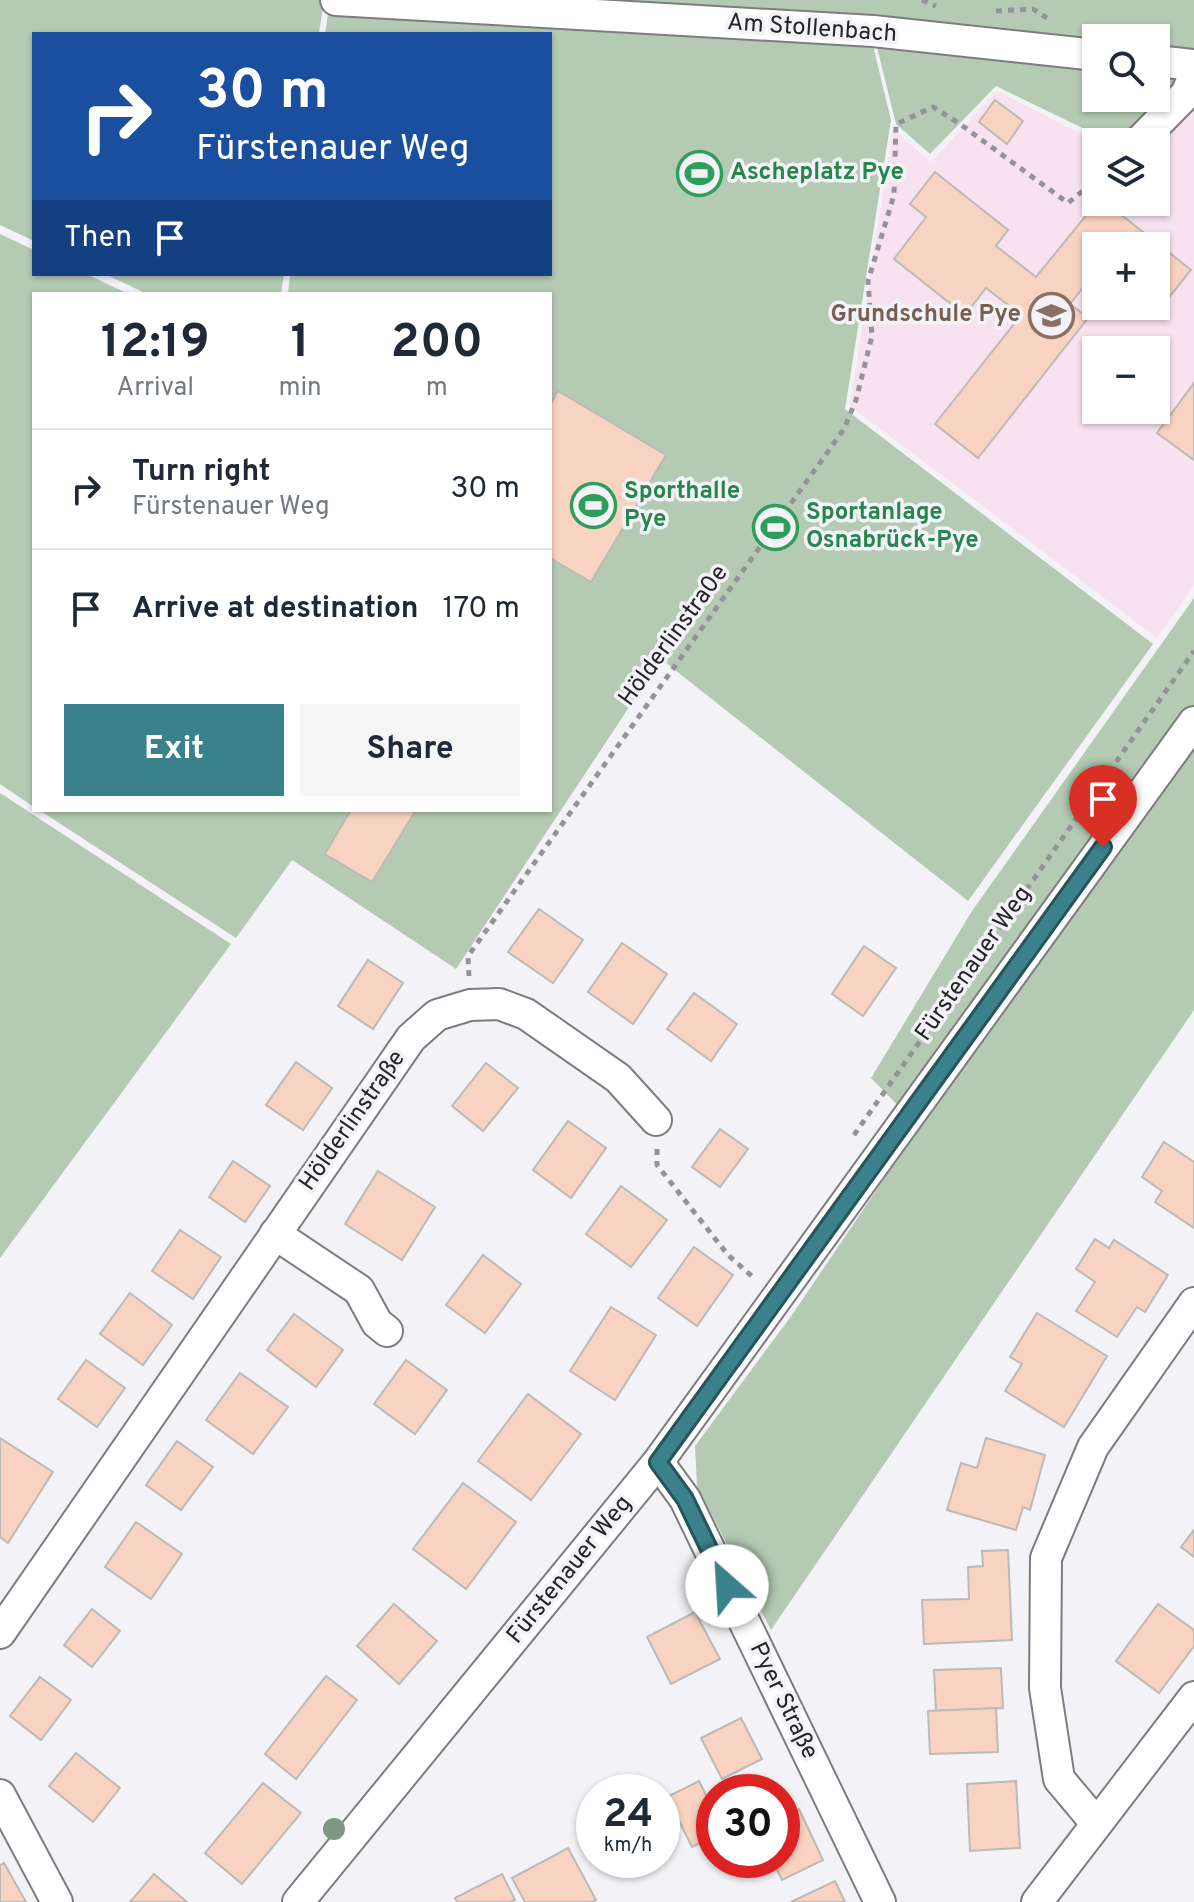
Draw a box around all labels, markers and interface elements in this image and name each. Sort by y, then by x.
street label: Am Stollenbach [726,8,898,50]
map controls [1082,24,1170,424]
button: search [1082,24,1170,112]
text: 30 m [196,58,329,128]
icon: right [64,64,168,168]
text: Fürstenauer Weg [196,127,470,173]
button: layers [1082,128,1170,216]
sports icon: Ascheplatz Pye [675,149,723,197]
place label: Ascheplatz Pye [730,158,904,188]
icon: arrive [148,216,192,260]
text: Then [64,220,132,257]
button: + [1082,232,1170,320]
school or university icon: Grundschule Pye [1028,291,1076,339]
place label: Grundschule Pye [830,300,1021,330]
text: 12:19 [101,314,210,374]
text: 1 [291,314,310,374]
text: 200 [391,314,483,374]
button: − [1082,336,1170,424]
text: Arrival [116,372,194,405]
text: min [278,372,322,405]
text: m [426,372,448,405]
text: Turn right [132,454,270,491]
icon: right [64,467,108,511]
text: 30 m [451,471,520,508]
place label: Sporthalle Pye [624,477,740,535]
sports icon: Sporthalle Pye [569,482,617,530]
text: Fürstenauer Weg [132,491,330,524]
place label: Sportanlage Osnabrück-Pye [806,498,979,556]
sports icon: Sportanlage Osnabrück-Pye [751,503,799,551]
street label: Hölderlinstra0e [613,560,735,712]
icon: arrive [64,587,108,631]
text: Arrive at destination [132,591,418,628]
text: 170 m [442,591,520,628]
button: Exit [64,704,284,796]
button: Share [300,704,520,796]
pin [1069,765,1137,847]
icon: arrive [1081,777,1125,821]
street label: Fürstenauer Weg [909,881,1039,1047]
street label: Hölderlinstraße [293,1045,413,1197]
street label: Fürstenauer Weg [501,1490,639,1650]
position arrow [685,1544,769,1628]
street label: Pyer Straße [742,1638,824,1764]
speed limit sign: 30 [696,1774,800,1878]
text: 24 [603,1791,653,1841]
text: km/h [604,1833,652,1859]

